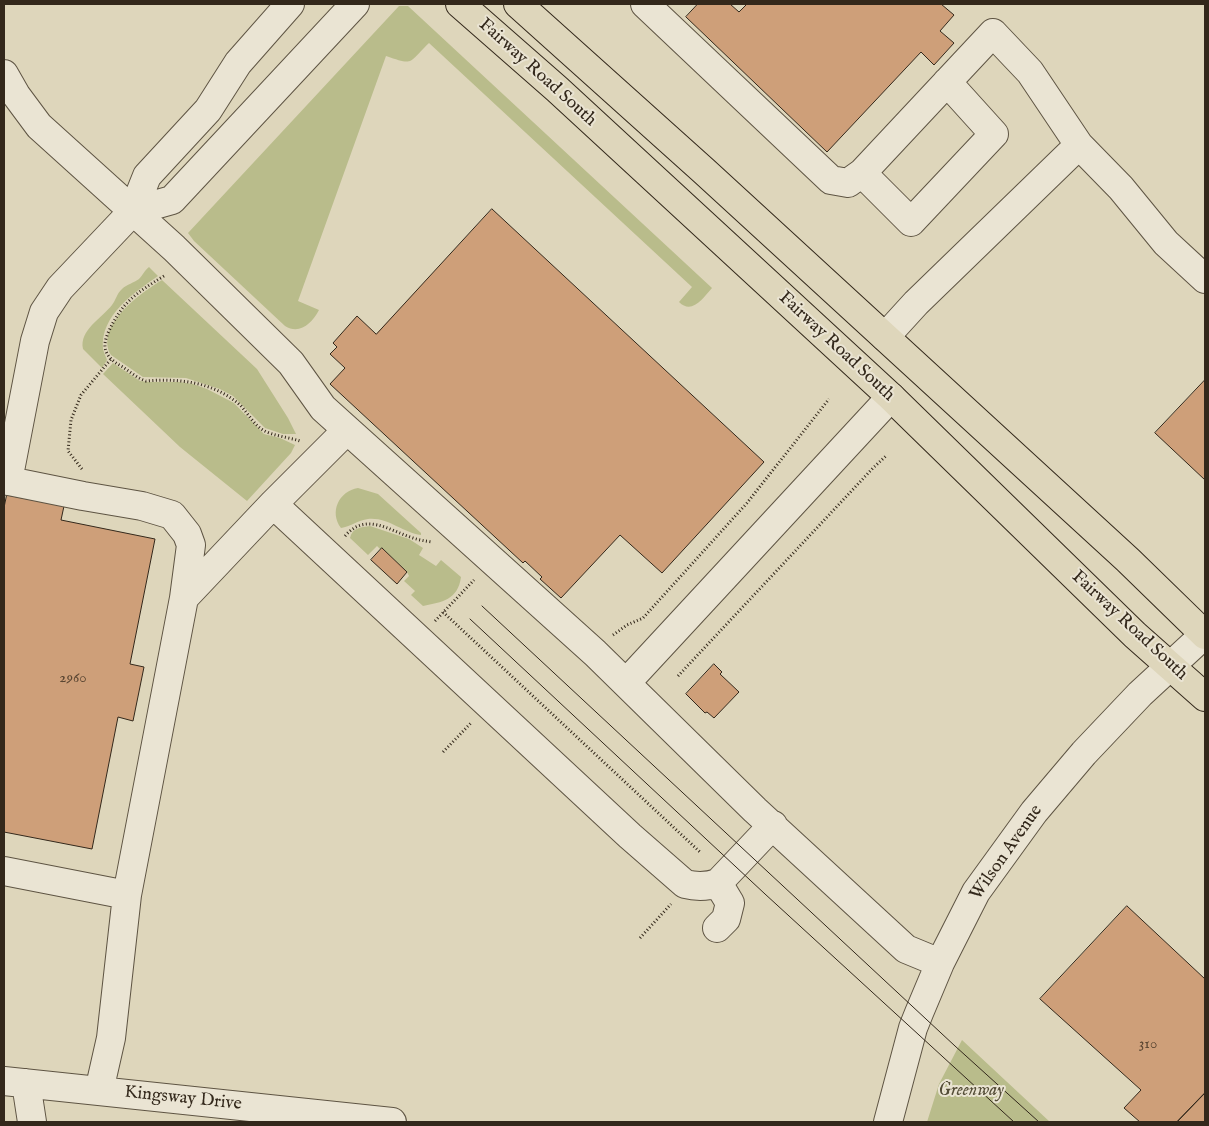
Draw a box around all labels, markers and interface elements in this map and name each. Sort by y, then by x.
street label: Fairway Road South [474,14,600,132]
street label: Fairway Road South [773,288,899,406]
street label: Fairway Road South [1066,567,1192,685]
house number: 2960 [59,670,87,688]
street label: Wilson Avenue [966,801,1048,905]
house number: 310 [1139,1036,1157,1054]
park label: Greenway [938,1080,1004,1102]
street label: Kingsway Drive [123,1082,243,1116]

